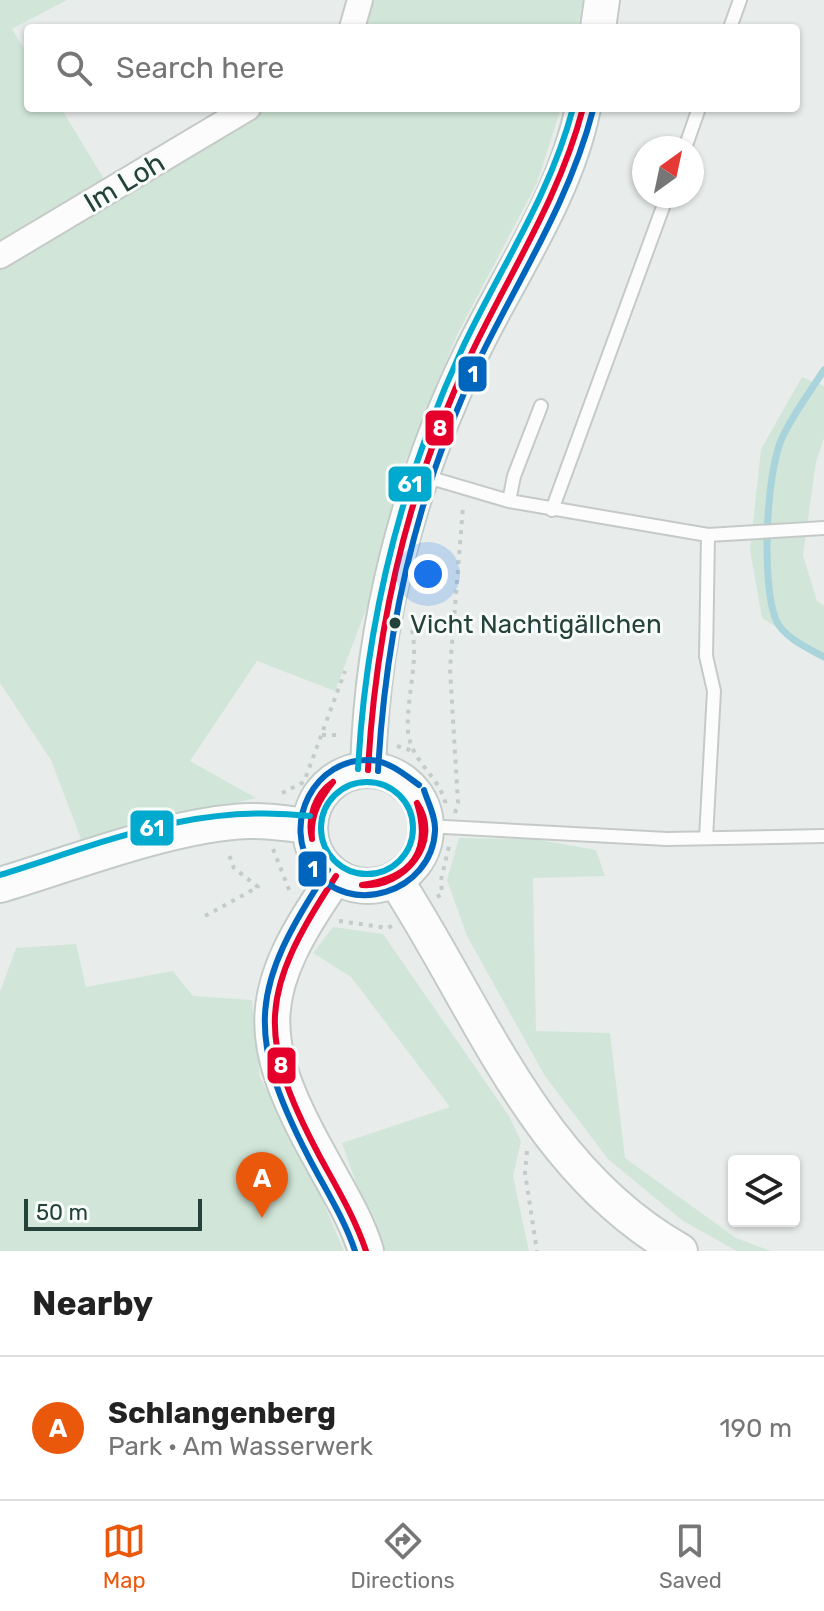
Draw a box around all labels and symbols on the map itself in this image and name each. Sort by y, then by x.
north arrow [632,136,704,208]
street label: Im Loh [78,146,170,219]
line badge: 1 [457,355,488,393]
text: 1 [468,361,478,388]
line badge: 8 [424,409,455,447]
text: 8 [433,415,447,442]
line badge: 61 [387,465,433,503]
text: 61 [398,471,422,498]
your location [408,554,448,594]
place label: Vicht Nachtigällchen [410,609,662,640]
marker: Vicht Nachtigällchen [387,615,403,631]
line badge: 61 [129,809,175,847]
text: 61 [140,815,164,842]
line badge: 1 [297,850,328,888]
text: 1 [308,856,318,883]
line badge: 8 [266,1046,297,1085]
text: 8 [274,1052,288,1079]
pin: A [236,1152,288,1218]
scale bar [24,1195,202,1231]

